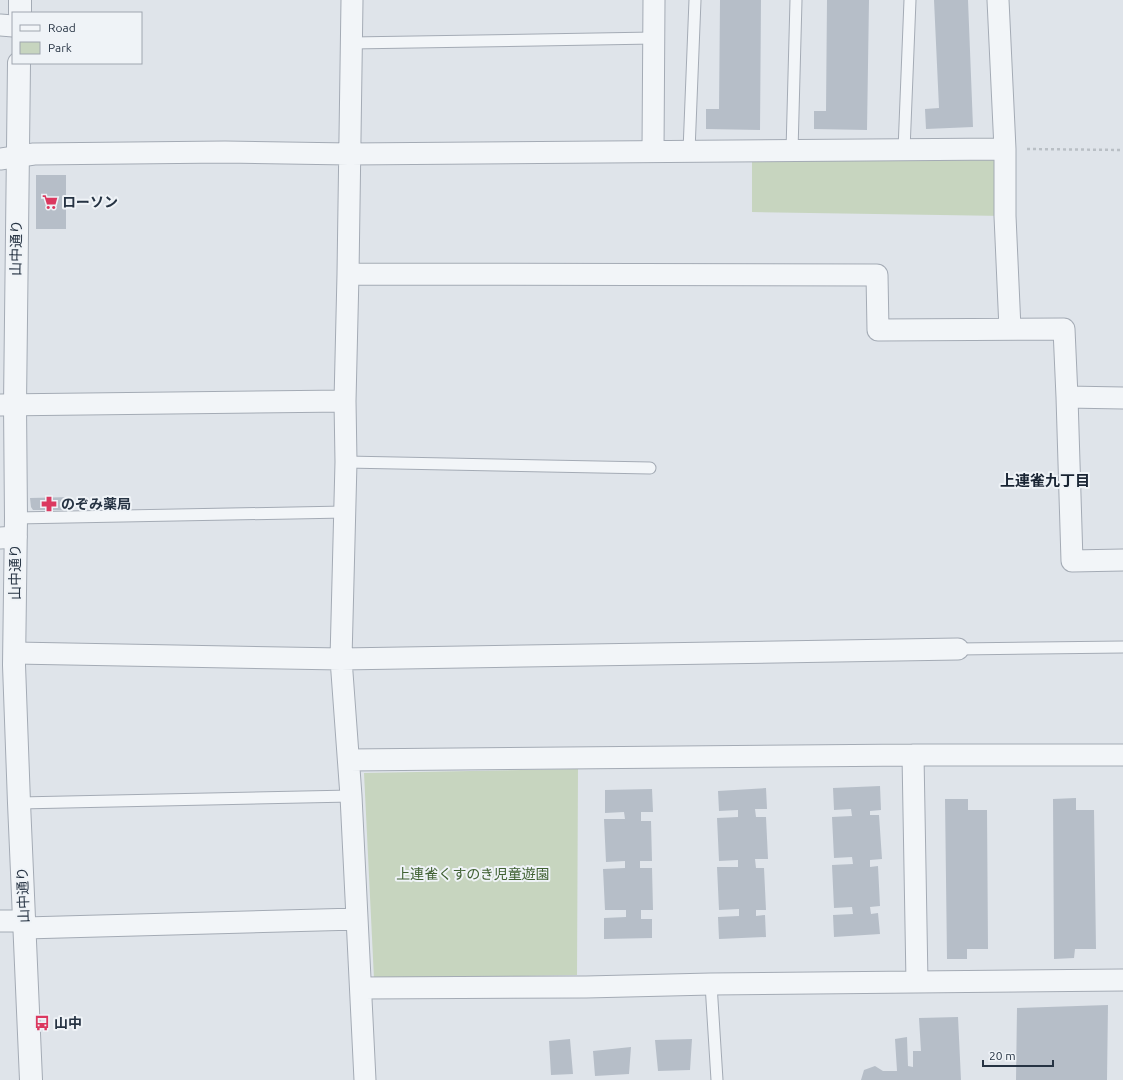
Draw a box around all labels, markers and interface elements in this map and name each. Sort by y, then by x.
legend [12,12,142,64]
text: Road [48,21,76,34]
text: Park [48,41,72,54]
supermarket icon: ローソン [41,193,59,211]
place label: ローソン [62,194,118,210]
street label: 山中通り [8,220,24,276]
district label: 上連雀九丁目 [1000,472,1090,489]
pharmacy icon: のぞみ薬局 [40,495,58,513]
place label: のぞみ薬局 [61,496,131,512]
street label: 山中通り [7,544,23,600]
park label: 上連雀くすのき児童遊園 [396,866,550,882]
street label: 山中通り [14,867,32,923]
bus stop icon: 山中 [33,1014,51,1032]
place label: 山中 [54,1015,82,1031]
scale bar [983,1042,1053,1068]
text: 20 m [989,1049,1016,1062]

